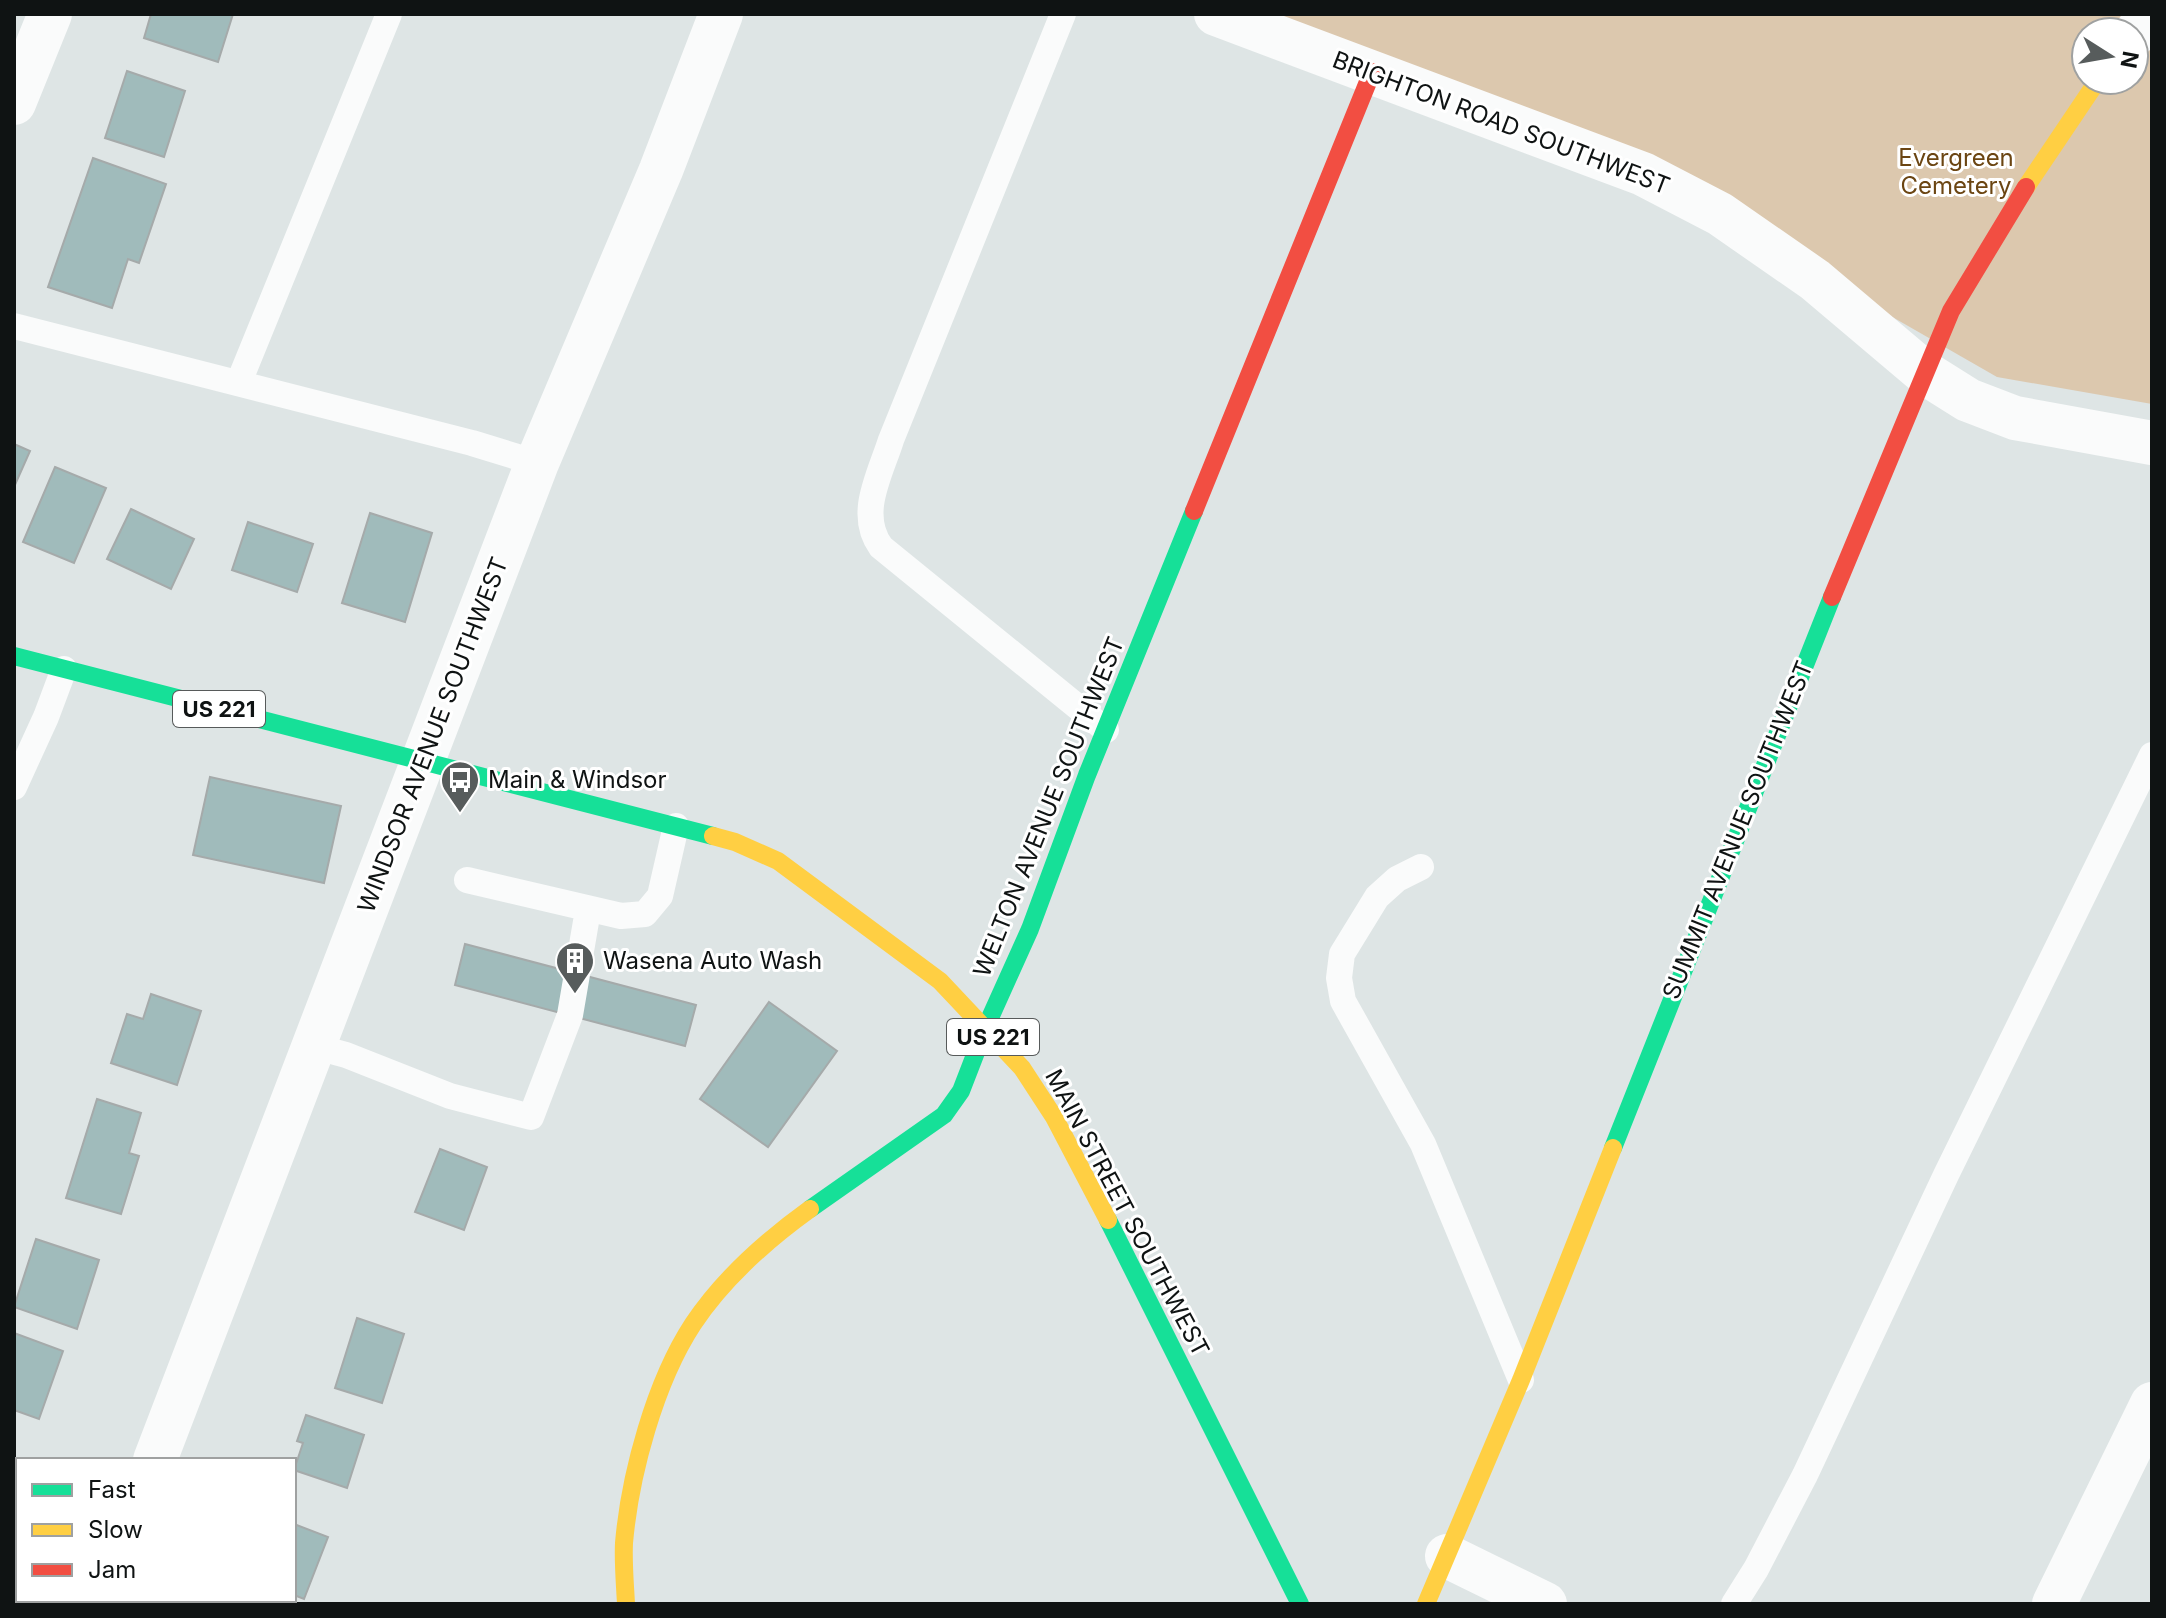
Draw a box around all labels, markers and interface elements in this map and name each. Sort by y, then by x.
north arrow [2070,16,2150,96]
street label: BRIGHTON ROAD SOUTHWEST [1328,45,1674,200]
text: N [2115,49,2144,71]
park label: Evergreen Cemetery [1898,143,2014,200]
street label: WINDSOR AVENUE SOUTHWEST [351,553,514,917]
street label: WELTON AVENUE SOUTHWEST [967,633,1130,981]
street label: SUMMIT AVENUE SOUTHWEST [1656,656,1819,1003]
road number: US 221 [173,691,265,727]
bus stop icon: Main & Windsor [439,759,481,814]
place label: Main & Windsor [488,765,667,794]
building icon: Wasena Auto Wash [554,940,596,995]
place label: Wasena Auto Wash [603,946,822,975]
road number: US 221 [947,1019,1039,1055]
street label: MAIN STREET SOUTHWEST [1039,1064,1216,1361]
legend [16,1458,296,1602]
text: Fast [88,1475,136,1504]
text: Slow [88,1515,143,1544]
text: Jam [88,1555,136,1584]

